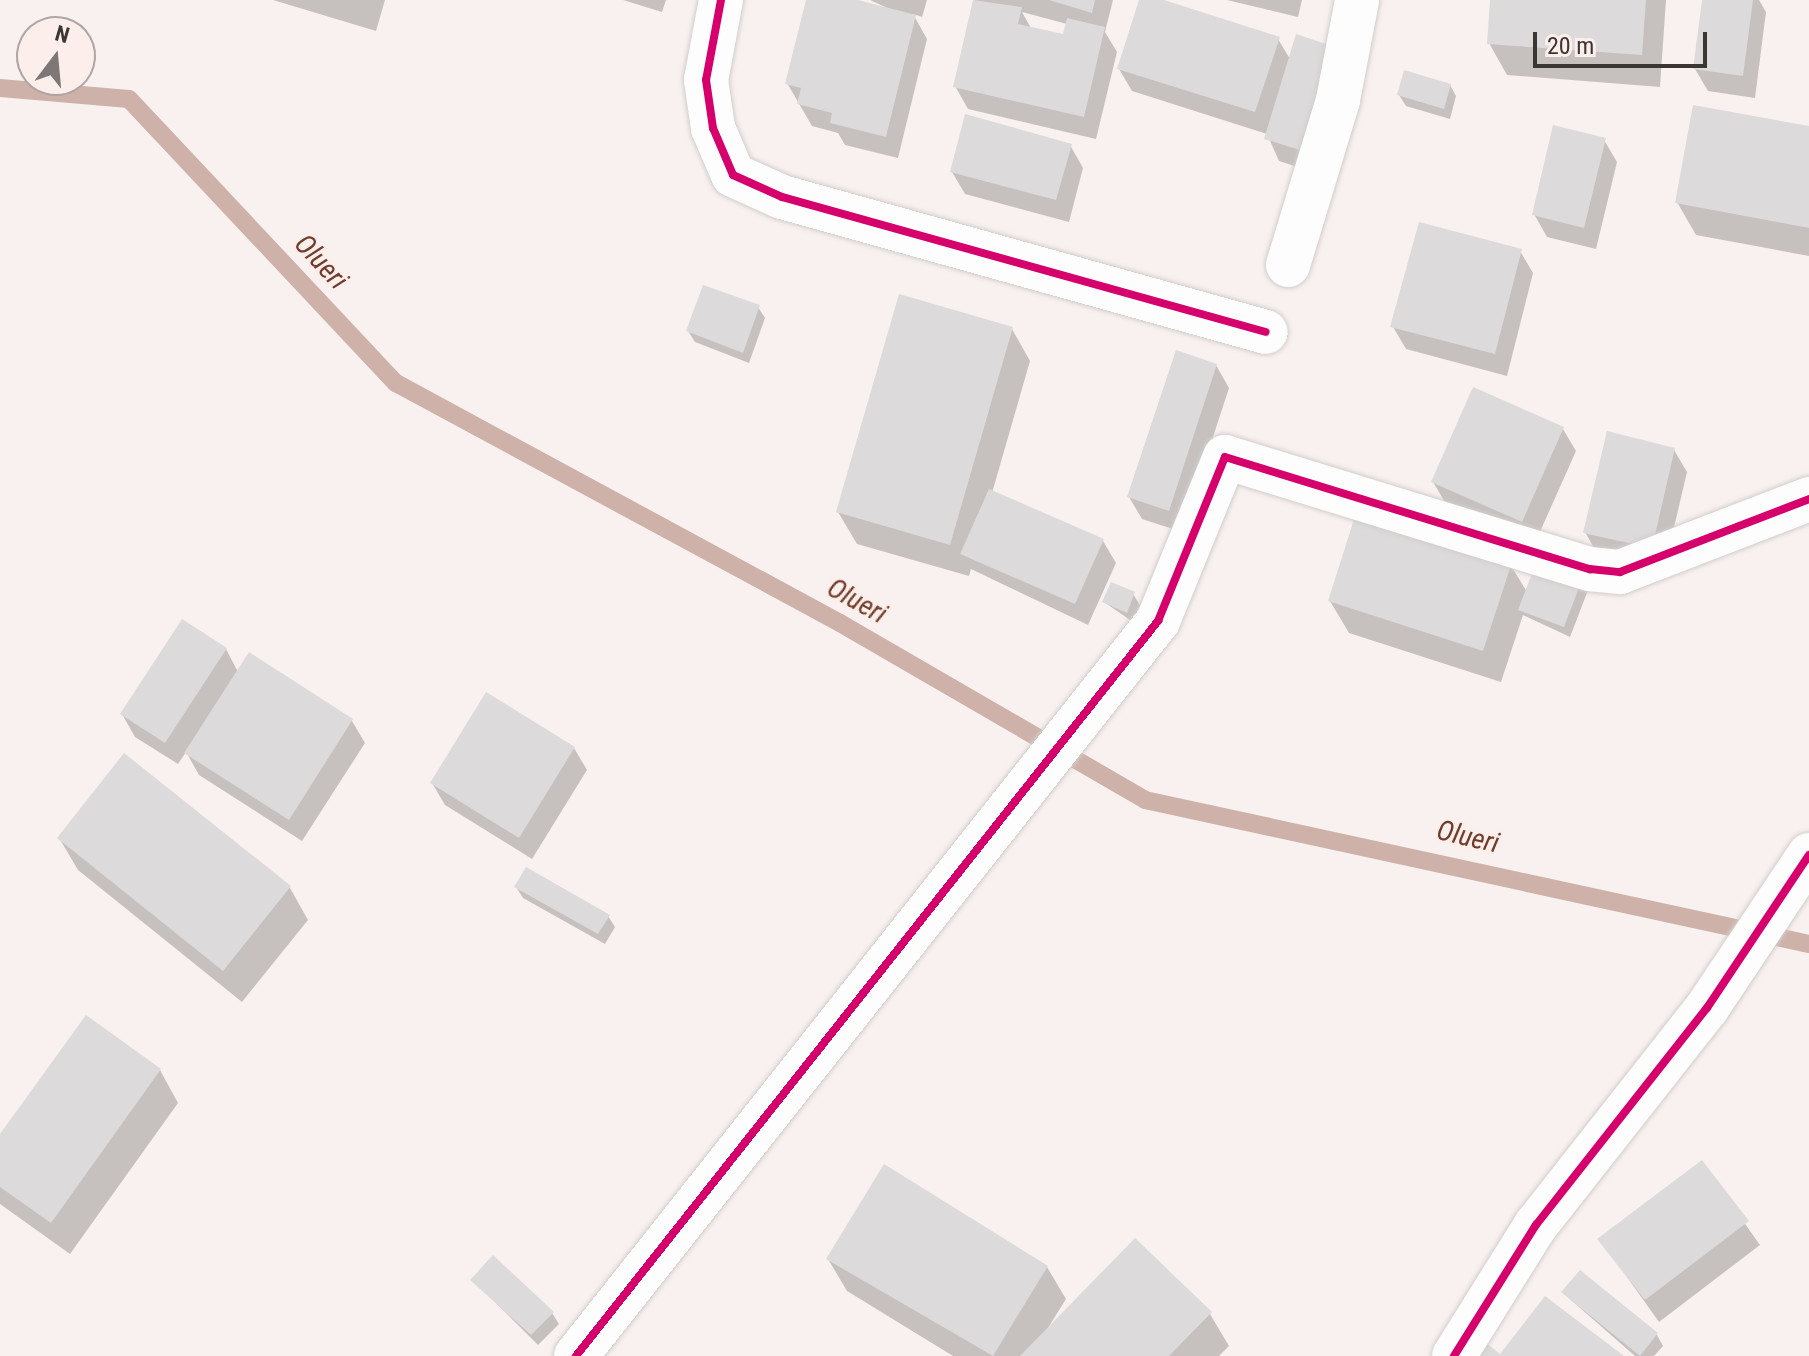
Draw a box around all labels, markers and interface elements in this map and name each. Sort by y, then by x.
north arrow [16,16,96,96]
scale bar [1537,16,1711,66]
text: N [52,20,72,48]
text: 20 m [1547,32,1594,60]
water label: Olueri [287,228,355,296]
water label: Olueri [821,571,893,631]
water label: Olueri [1434,814,1502,860]

